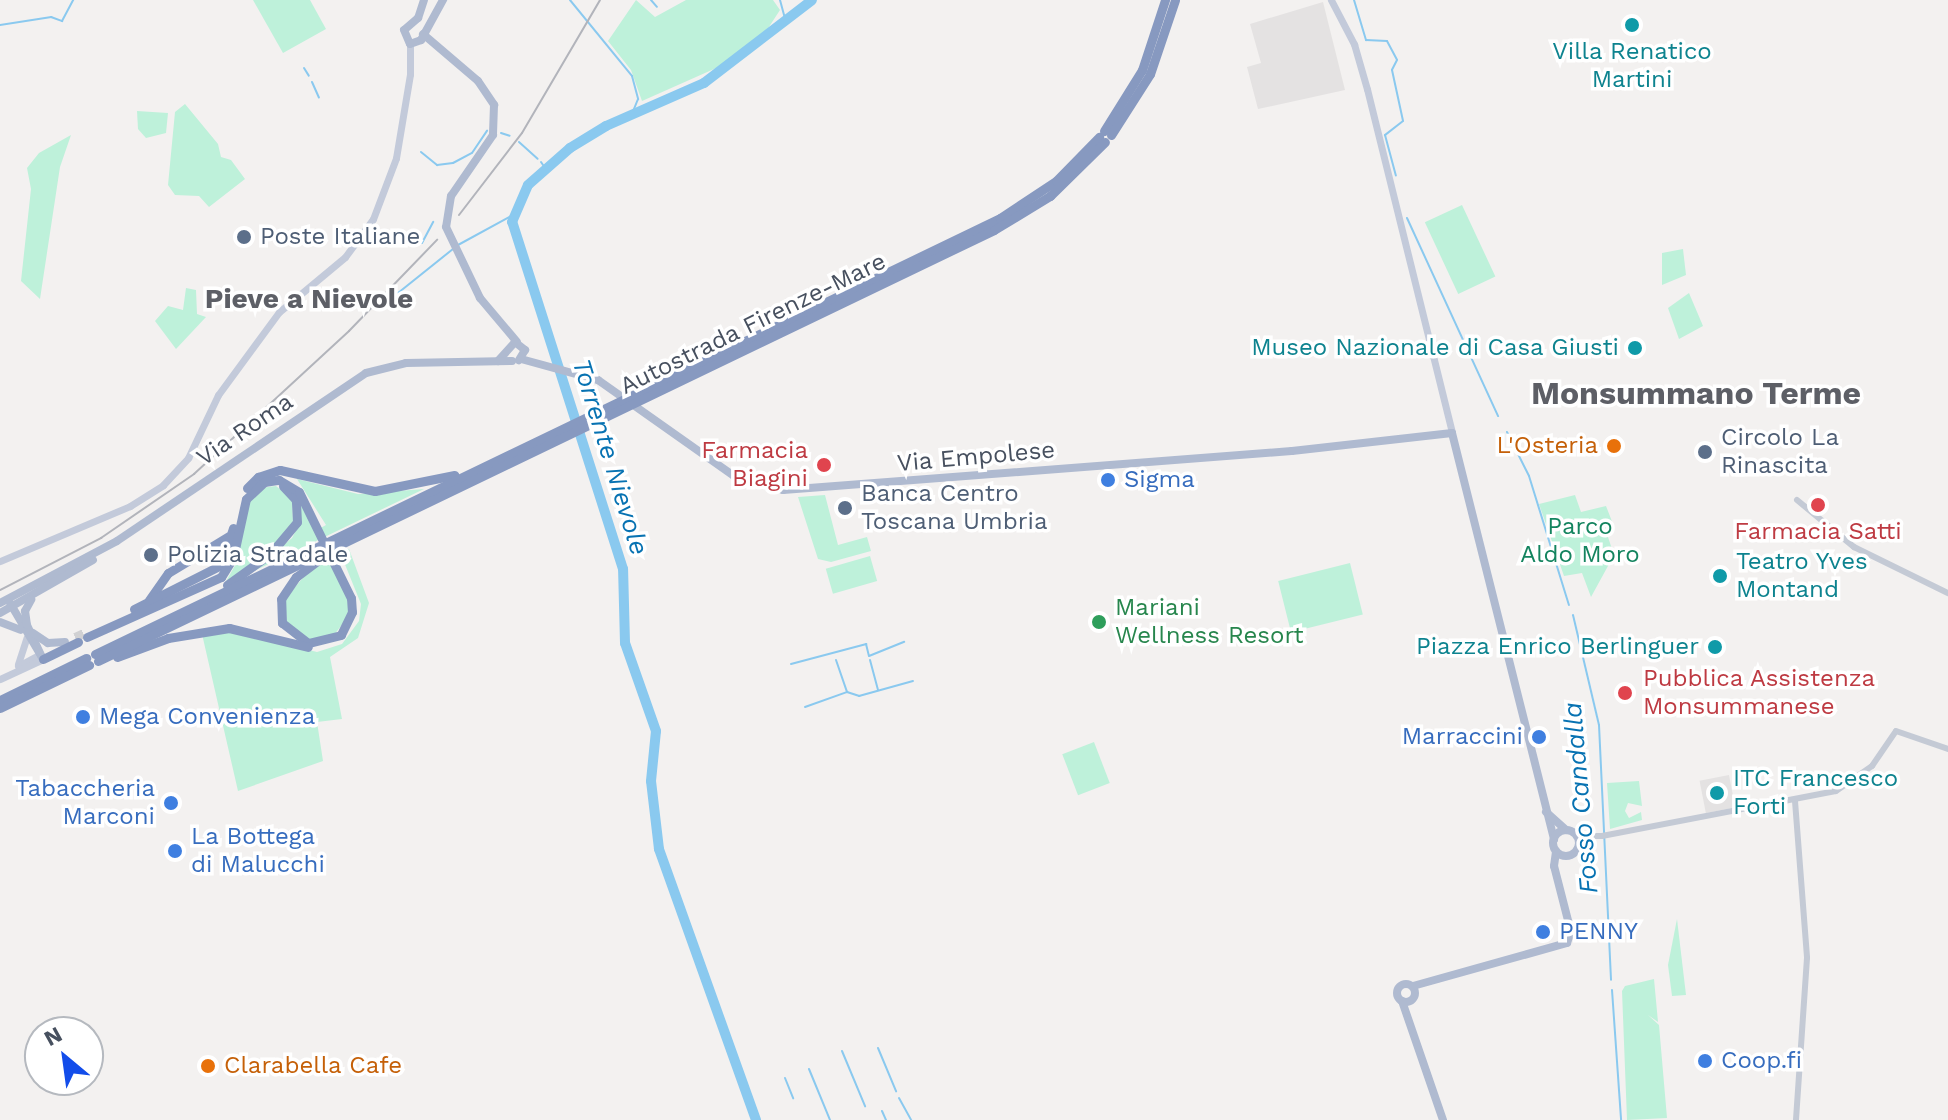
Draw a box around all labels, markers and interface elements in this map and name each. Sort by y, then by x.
marker: Villa Renatico Martini [1623,16,1641,34]
place label: Villa Renatico Martini [1552,38,1712,94]
place label: Poste Italiane [260,223,420,251]
marker: Poste Italiane [235,228,253,246]
street label: Autostrada Firenze-Mare [615,247,891,401]
district label: Pieve a Nievole [205,282,413,316]
place label: Museo Nazionale di Casa Giusti [1251,334,1619,362]
marker: Museo Nazionale di Casa Giusti [1626,339,1644,357]
water label: Torrente Nievole [565,355,655,559]
district label: Monsummano Terme [1531,374,1861,412]
street label: Via Roma [191,387,299,473]
place label: Circolo La Rinascita [1721,424,1839,480]
place label: L'Osteria [1497,432,1598,460]
street label: Via Empolese [896,436,1056,478]
place label: Farmacia Biagini [701,437,808,493]
marker: L'Osteria [1605,437,1623,455]
marker: Circolo La Rinascita [1696,443,1714,461]
marker: Farmacia Biagini [815,456,833,474]
place label: Sigma [1124,466,1195,494]
marker: Sigma [1099,471,1117,489]
place label: Banca Centro Toscana Umbria [861,480,1048,536]
marker: Farmacia Satti [1809,496,1827,514]
marker: Banca Centro Toscana Umbria [836,499,854,517]
park label: Parco Aldo Moro [1520,513,1640,569]
place label: Farmacia Satti [1734,518,1902,546]
place label: Polizia Stradale [167,541,349,569]
marker: Polizia Stradale [142,546,160,564]
place label: Teatro Yves Montand [1736,548,1869,604]
marker: Teatro Yves Montand [1711,567,1729,585]
place label: Mariani Wellness Resort [1115,594,1304,650]
marker: Mariani Wellness Resort [1090,613,1108,631]
place label: Piazza Enrico Berlinguer [1416,633,1699,661]
marker: Piazza Enrico Berlinguer [1706,638,1724,656]
place label: Pubblica Assistenza Monsummanese [1643,665,1877,721]
marker: Pubblica Assistenza Monsummanese [1614,682,1636,704]
water label: Fosso Candalla [1557,701,1605,895]
place label: Mega Convenienza [99,703,316,731]
marker: Mega Convenienza [74,708,92,726]
place label: Marraccini [1402,723,1523,751]
marker: Marraccini [1530,728,1548,746]
place label: ITC Francesco Forti [1733,765,1898,821]
place label: Tabaccheria Marconi [15,775,155,831]
marker: ITC Francesco Forti [1708,784,1726,802]
marker: Tabaccheria Marconi [162,794,180,812]
place label: La Bottega di Malucchi [191,823,325,879]
marker: La Bottega di Malucchi [166,842,184,860]
place label: PENNY [1559,918,1638,946]
marker: PENNY [1534,923,1552,941]
north arrow [24,1016,104,1096]
text: N [40,1021,66,1051]
place label: Coop.fi [1721,1047,1802,1075]
place label: Clarabella Cafe [224,1052,403,1080]
marker: Coop.fi [1696,1052,1714,1070]
marker: Clarabella Cafe [199,1057,217,1075]

